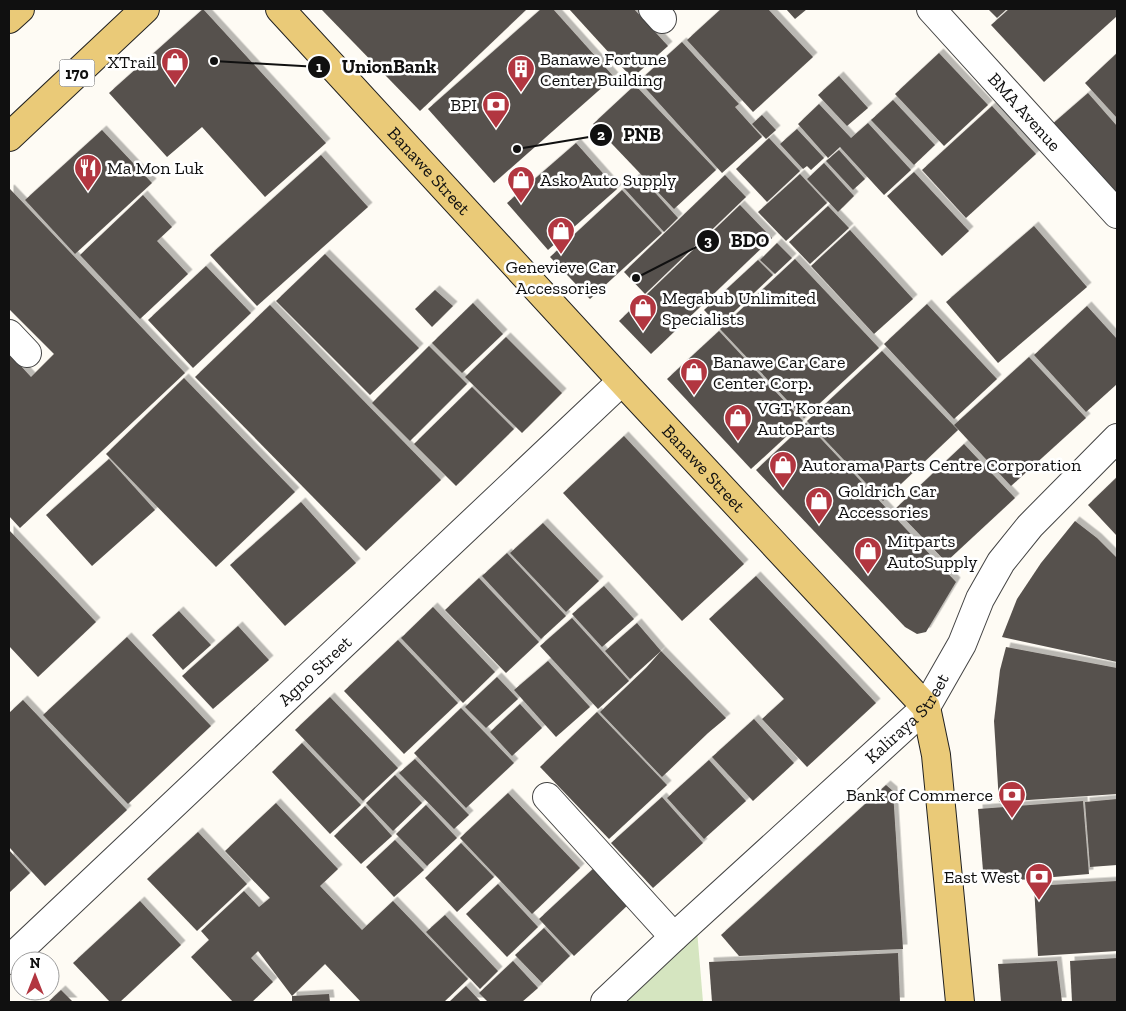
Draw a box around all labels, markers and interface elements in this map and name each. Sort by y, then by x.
shop icon: XTrail [160,47,190,86]
place label: Banawe Fortune Center Building [540,48,666,91]
callout: UnionBank [307,50,446,84]
place label: XTrail [108,51,156,73]
building icon: Banawe Fortune Center Building [506,54,536,93]
text: UnionBank [342,55,437,78]
text: 1 [316,58,322,76]
road number: 170 [60,59,94,86]
street label: BMA Avenue [983,68,1066,156]
bank icon: BPI [481,90,511,129]
place label: BPI [450,94,477,116]
callout: PNB [588,118,671,152]
street label: Banawe Street [383,122,475,220]
text: PNB [623,123,661,146]
text: 2 [597,126,605,144]
restaurant icon: Ma Mon Luk [73,153,103,192]
place label: Ma Mon Luk [107,157,204,179]
shop icon: Asko Auto Supply [506,165,536,204]
place label: Asko Auto Supply [540,169,677,191]
shop icon: Genevieve Car Accessories [546,216,576,255]
callout: BDO [696,224,779,258]
text: BDO [731,229,770,252]
text: 3 [704,232,712,250]
place label: Genevieve Car Accessories [506,256,616,299]
place label: Megabub Unlimited Specialists [662,287,816,330]
shop icon: Megabub Unlimited Specialists [628,293,658,332]
place label: Banawe Car Care Center Corp. [713,351,845,394]
shop icon: Banawe Car Care Center Corp. [679,357,709,396]
place label: VGT Korean AutoParts [756,397,852,440]
shop icon: VGT Korean AutoParts [723,403,753,442]
street label: Banawe Street [657,420,750,517]
shop icon: Autorama Parts Centre Corporation [768,450,798,489]
place label: Autorama Parts Centre Corporation [802,454,1082,476]
place label: Goldrich Car Accessories [838,480,937,523]
shop icon: Goldrich Car Accessories [804,486,834,525]
place label: Mitparts AutoSupply [887,530,978,573]
shop icon: Mitparts AutoSupply [853,536,883,575]
street label: Agno Street [274,631,356,711]
street label: Kaliraya Street [860,669,954,768]
bank icon: Bank of Commerce [997,780,1027,819]
place label: Bank of Commerce [846,784,993,806]
bank icon: East West [1024,862,1054,901]
place label: East West [944,866,1020,888]
north arrow [10,951,60,1001]
text: N [30,955,41,972]

